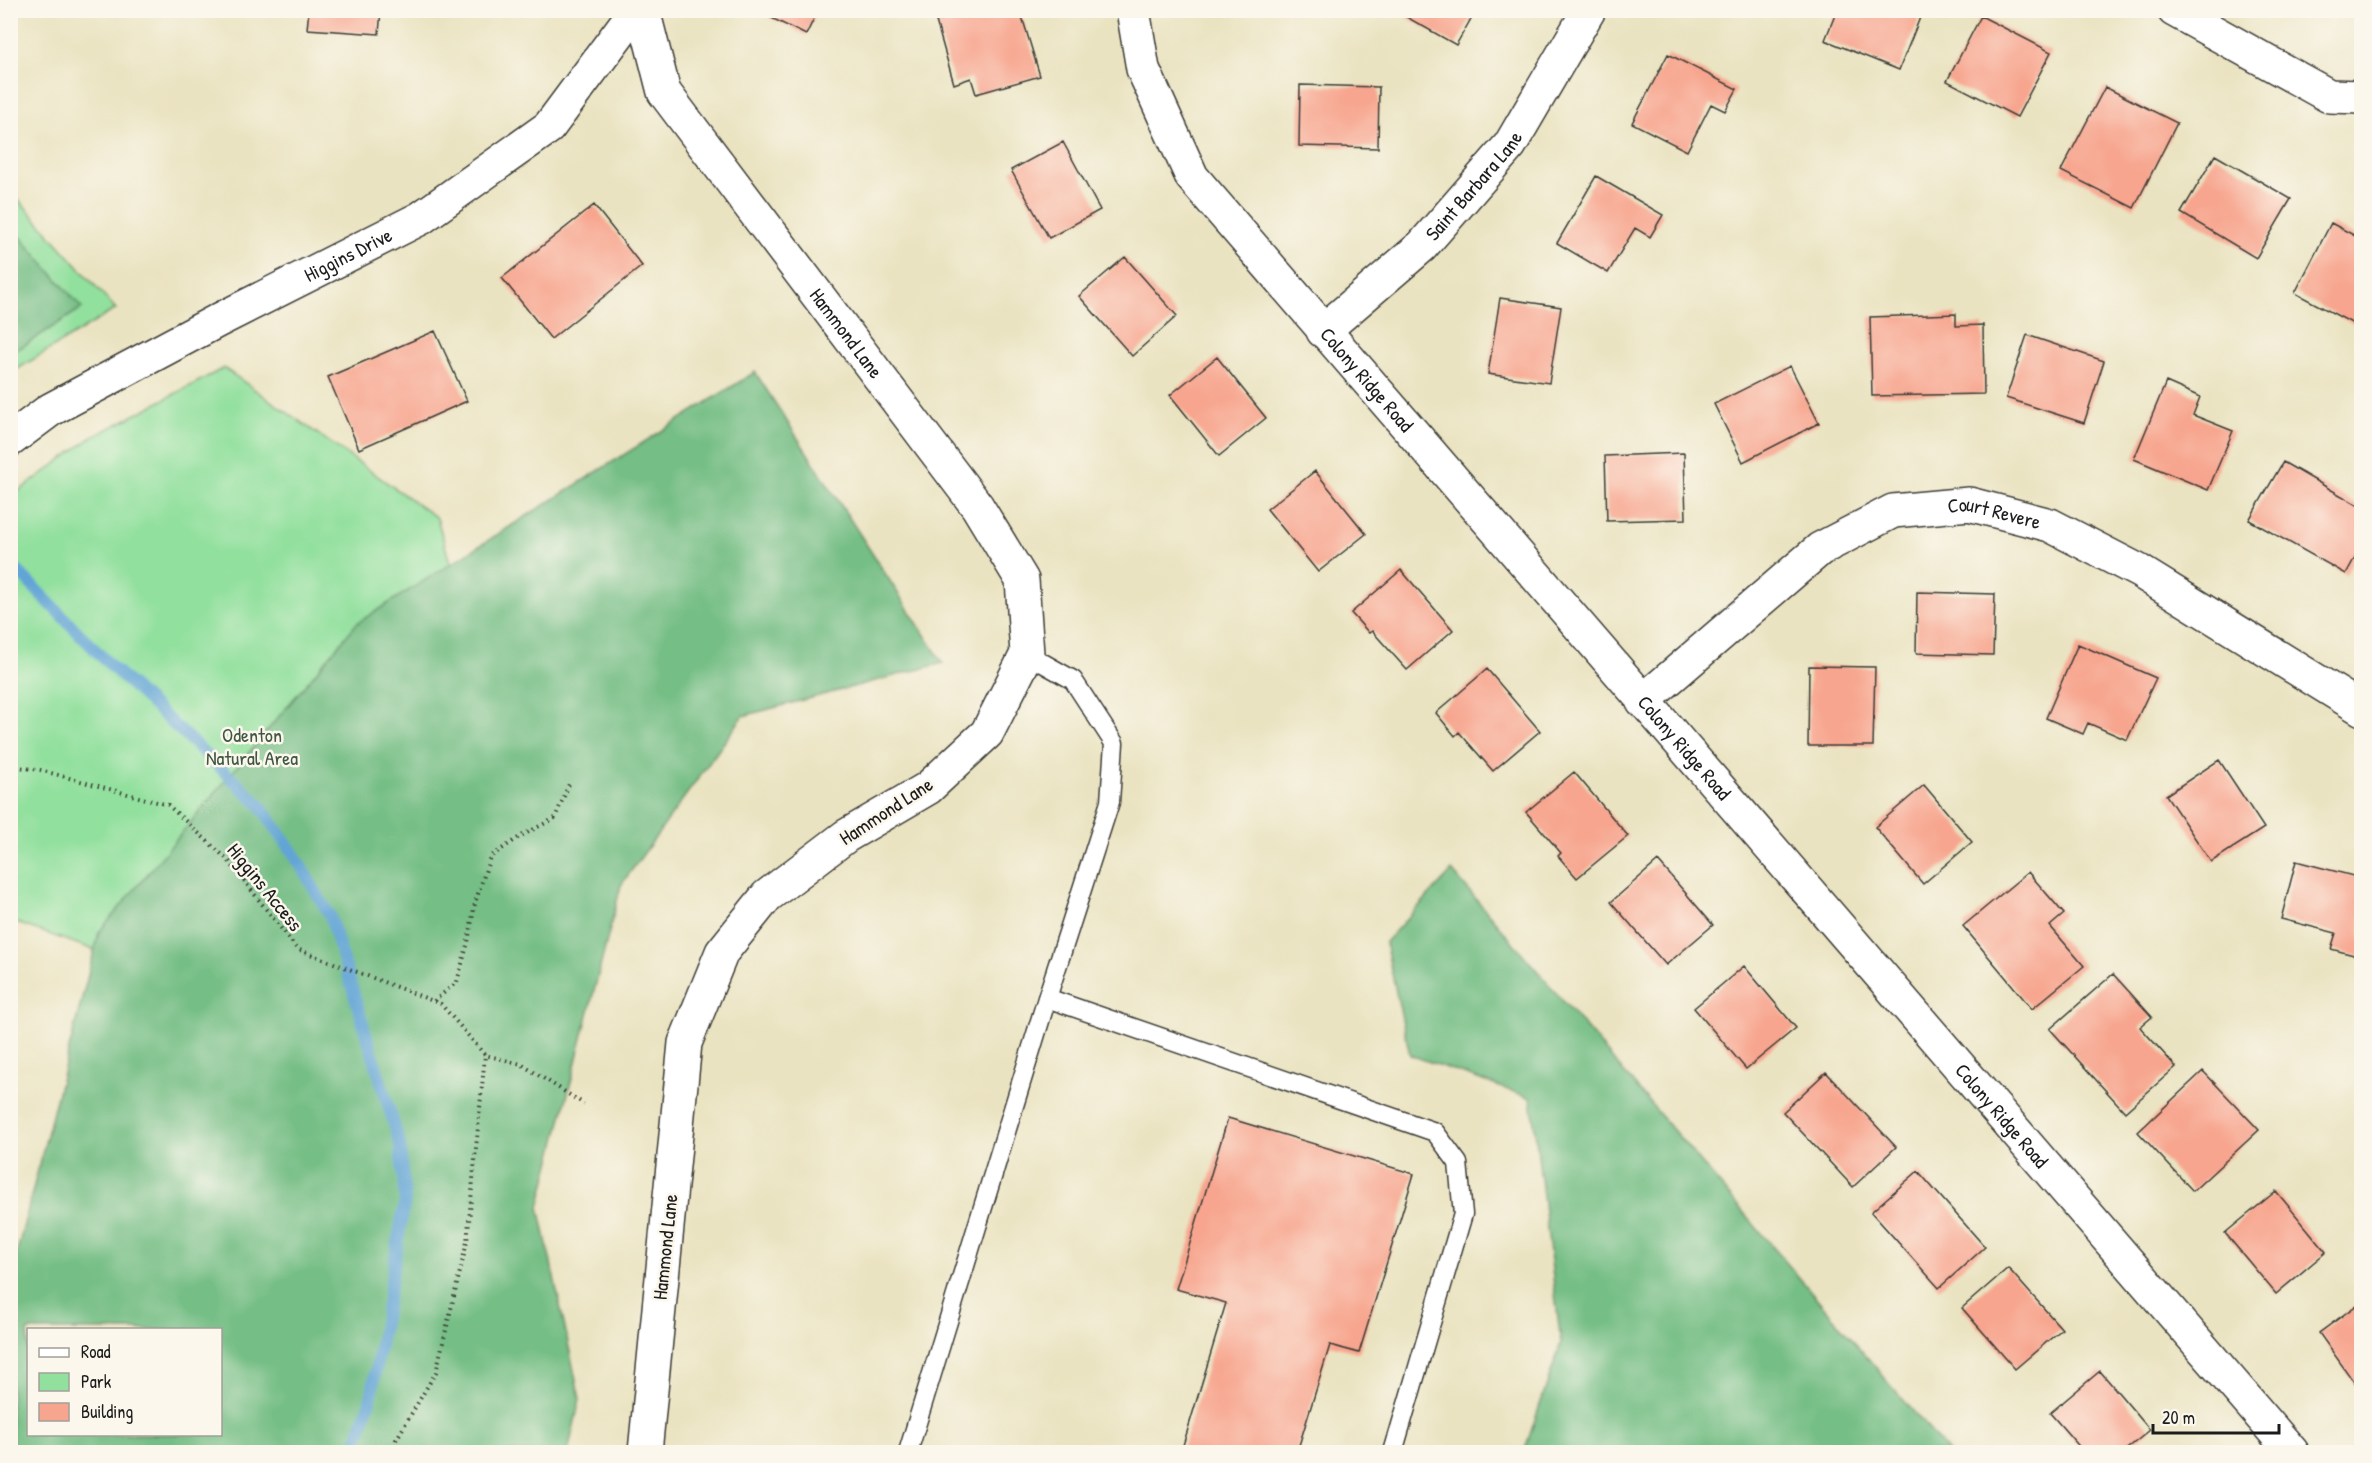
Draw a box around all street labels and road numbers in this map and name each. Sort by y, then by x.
street label: Saint Barbara Lane [1419,126,1528,246]
street label: Higgins Drive [299,221,396,288]
street label: Hammond Lane [804,282,890,383]
street label: Colony Ridge Road [1314,321,1420,438]
street label: Court Revere [1946,490,2044,535]
street label: Colony Ridge Road [1632,689,1738,806]
street label: Hammond Lane [834,770,938,851]
street label: Higgins Access [222,837,309,937]
street label: Colony Ridge Road [1949,1057,2055,1173]
street label: Hammond Lane [646,1193,683,1301]

